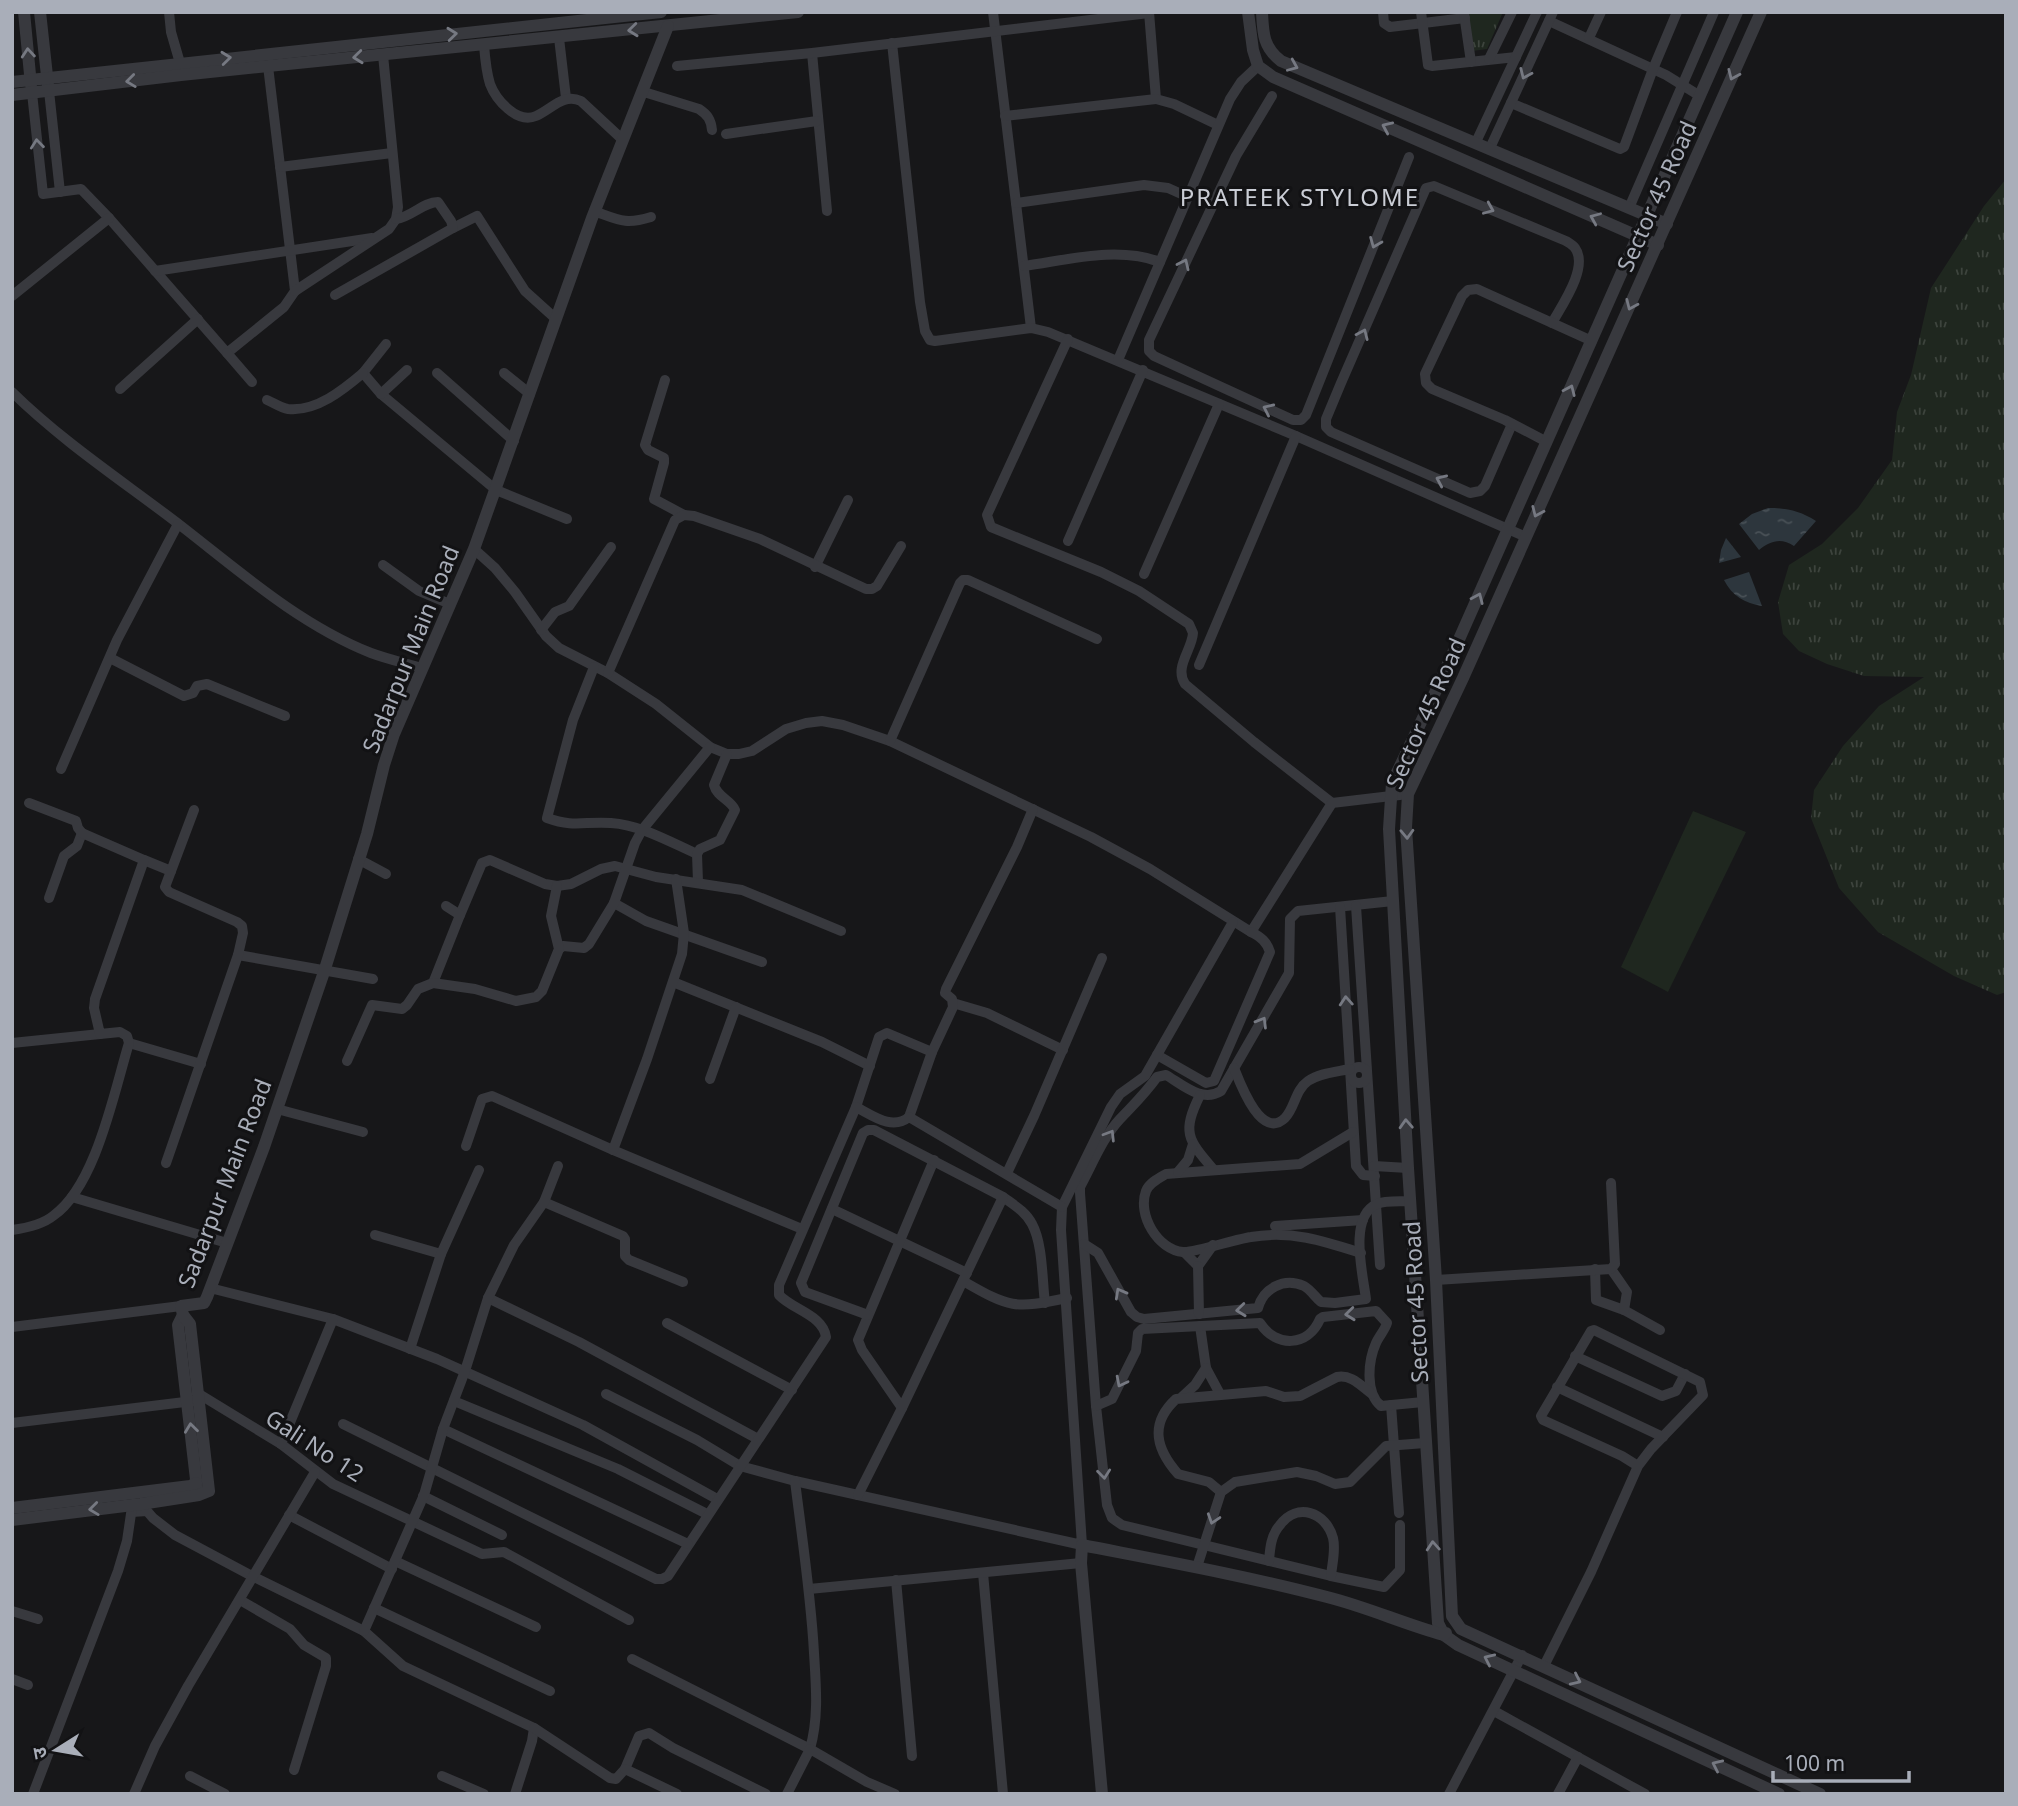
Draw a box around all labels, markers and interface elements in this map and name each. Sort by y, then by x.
one-way arrow [627,22,638,37]
one-way arrow [447,27,458,42]
one-way arrow [21,47,36,58]
one-way arrow [352,49,363,64]
one-way arrow [220,50,232,65]
one-way arrow [1286,57,1298,71]
one-way arrow [1519,67,1533,80]
one-way arrow [1727,67,1741,80]
one-way arrow [125,73,137,88]
street label: Sector 45 Road [1608,116,1704,276]
one-way arrow [1381,121,1394,135]
one-way arrow [30,138,45,149]
district label: PRATEEK STYLOME [1180,180,1420,213]
one-way arrow [1482,201,1494,215]
one-way arrow [1590,212,1602,226]
one-way arrow [1369,237,1383,249]
one-way arrow [1176,259,1190,271]
one-way arrow [1625,298,1639,310]
one-way arrow [1355,329,1369,341]
one-way arrow [1562,384,1576,397]
one-way arrow [1262,403,1275,417]
one-way arrow [1436,474,1448,488]
one-way arrow [1531,505,1545,517]
street label: Sadarpur Main Road [354,541,466,757]
one-way arrow [1470,592,1484,605]
street label: Sector 45 Road [1377,633,1473,793]
one-way arrow [1399,829,1415,840]
one-way arrow [1338,995,1353,1006]
one-way arrow [1253,1017,1266,1030]
street label: Sadarpur Main Road [169,1074,279,1292]
one-way arrow [1398,1118,1413,1129]
one-way arrow [1102,1130,1115,1143]
street label: Sector 45 Road [1395,1220,1435,1384]
one-way arrow [1115,1287,1128,1300]
one-way arrow [1236,1302,1247,1317]
one-way arrow [1344,1307,1356,1322]
one-way arrow [1115,1375,1129,1387]
street label: Gali No 12 [260,1401,370,1489]
one-way arrow [183,1422,198,1434]
one-way arrow [1096,1468,1111,1480]
one-way arrow [88,1502,100,1517]
one-way arrow [1207,1512,1221,1524]
one-way arrow [1425,1541,1440,1552]
one-way arrow [1483,1654,1496,1668]
one-way arrow [1568,1672,1581,1686]
north arrow [21,1715,91,1785]
scale bar [1773,1740,1910,1784]
text: उ [25,1744,53,1761]
text: 100 m [1784,1749,1845,1777]
one-way arrow [1712,1759,1724,1773]

